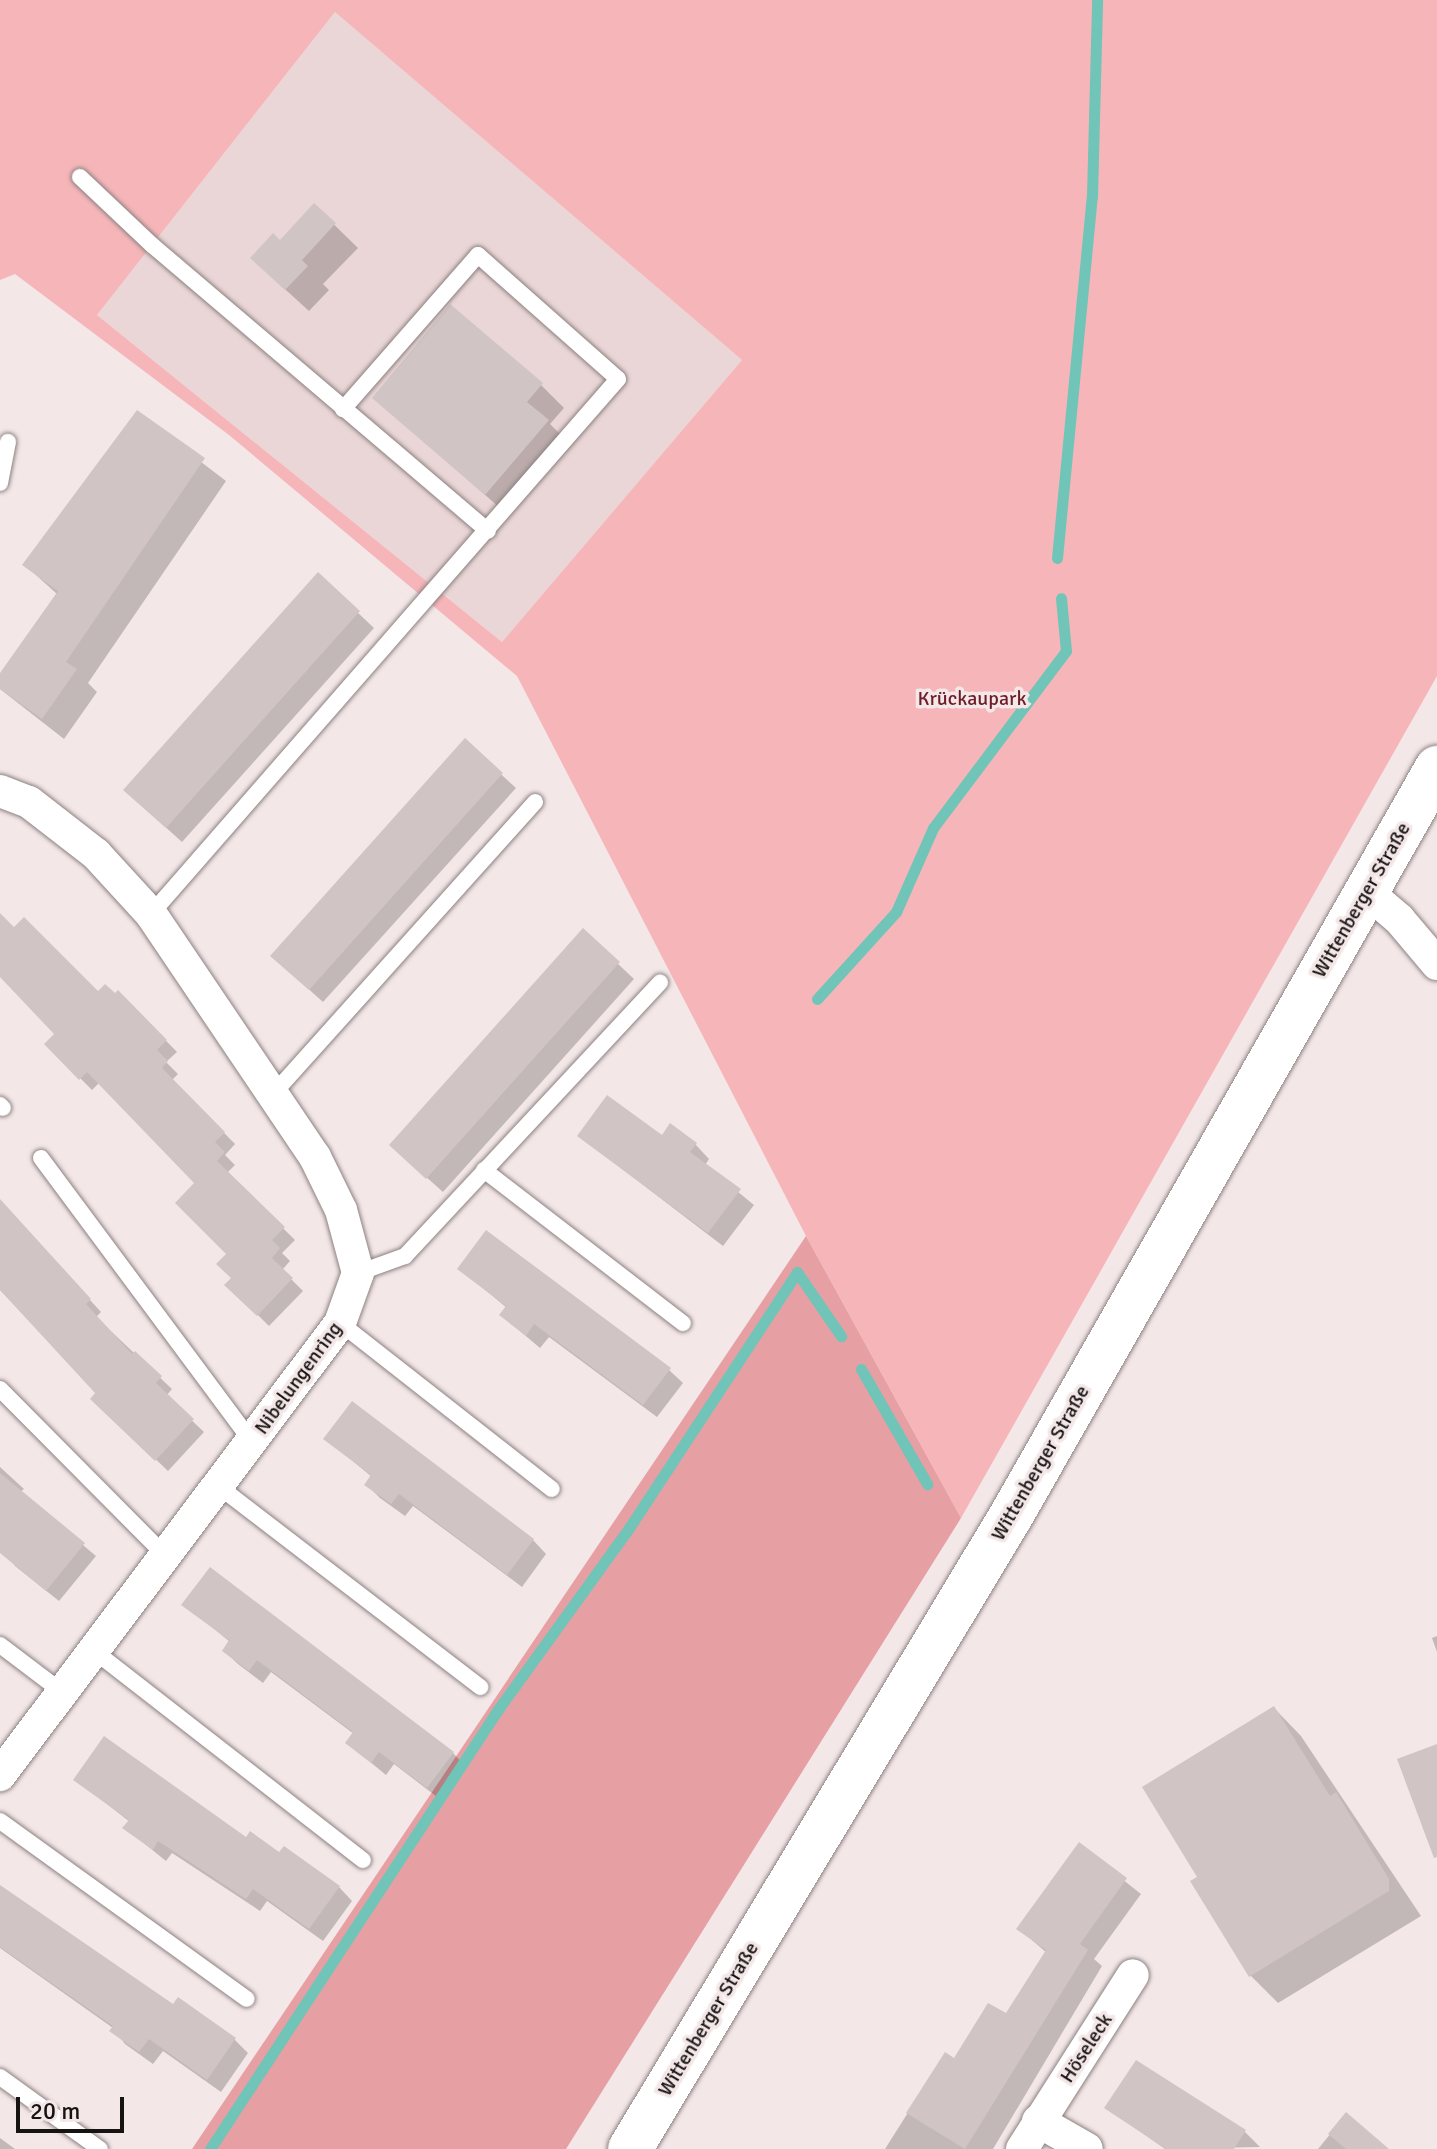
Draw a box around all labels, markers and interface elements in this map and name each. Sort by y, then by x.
park label: Krückaupark [918,686,1026,710]
street label: Wittenberger Straße [1307,818,1415,982]
street label: Nibelungenring [249,1317,347,1439]
street label: Wittenberger Straße [986,1381,1094,1545]
street label: Wittenberger Straße [653,1938,763,2100]
street label: Höseleck [1055,2009,1117,2087]
scale bar [20,2081,128,2131]
text: 20 m [30,2096,80,2126]

